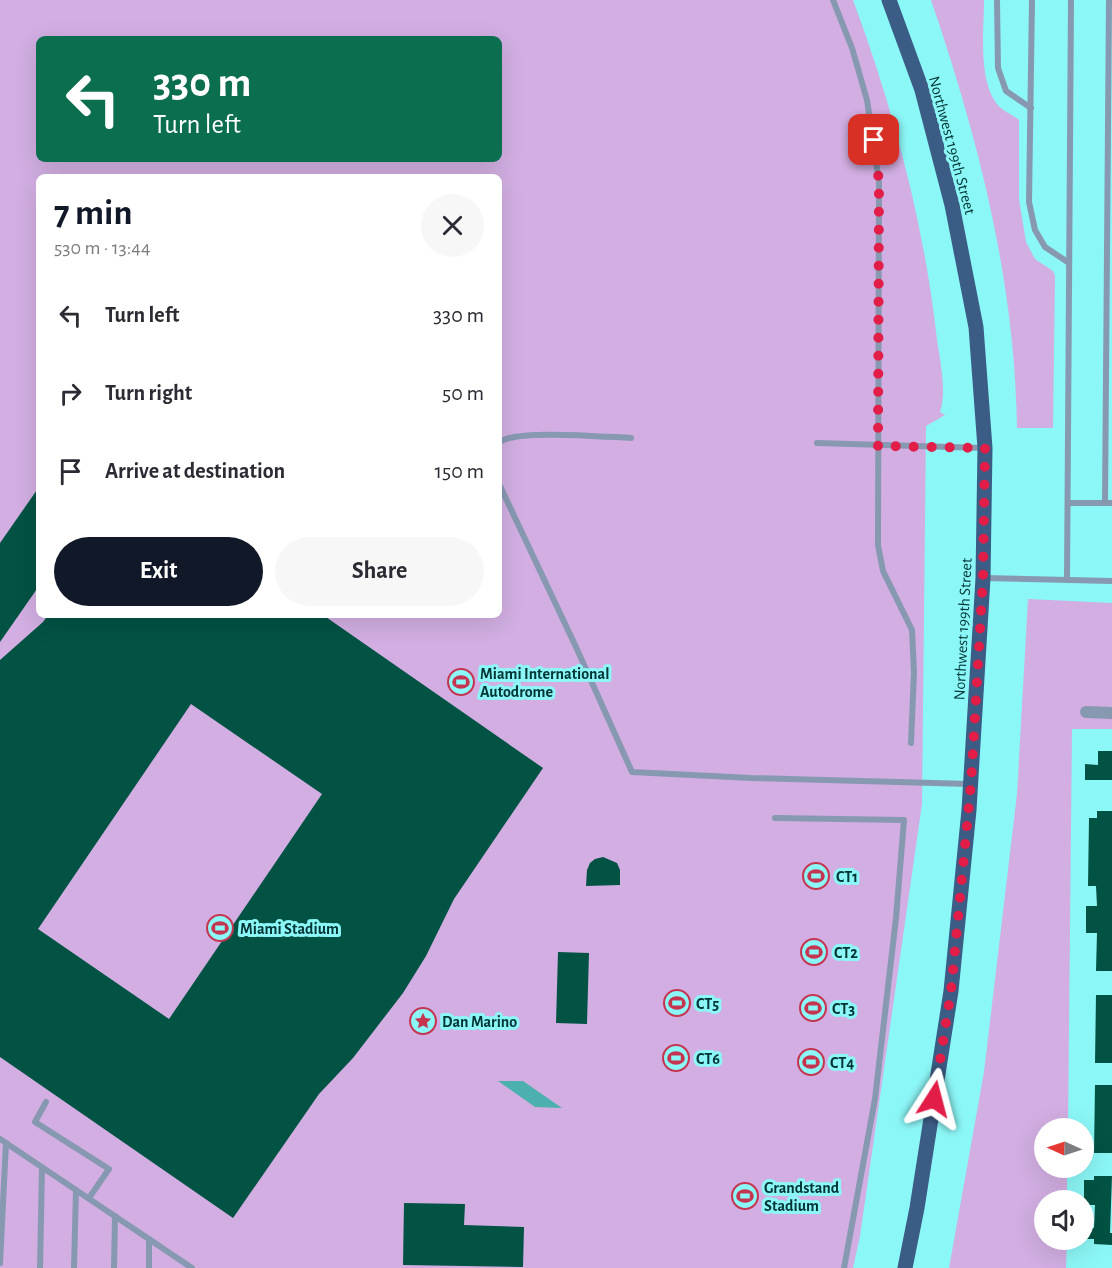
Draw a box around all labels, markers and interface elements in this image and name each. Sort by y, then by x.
icon: left [54,60,132,138]
text: 330 m [153,62,251,104]
street label: Northwest 199th Street [926,74,978,216]
text: Turn left [153,111,241,138]
pin [848,114,899,165]
icon: arrive [857,123,890,156]
button: close [421,194,484,257]
text: 7 min [54,195,132,231]
text: 530 m · 13:44 [54,238,151,258]
icon: left [54,299,87,332]
text: Turn left [105,304,179,326]
text: 330 m [433,304,484,326]
icon: right [54,377,87,410]
text: Turn right [105,382,192,404]
text: 50 m [442,382,484,404]
icon: arrive [54,455,87,488]
text: Arrive at destination [105,460,285,482]
text: 150 m [434,460,484,482]
button: Exit [54,537,263,606]
button: Share [275,537,484,606]
street label: Northwest 199th Street [951,557,975,701]
place label: Miami International Autodrome [480,666,609,700]
sports icon: Miami International Autodrome [446,667,476,697]
sports icon: CT1 [801,861,831,891]
place label: CT1 [836,869,858,885]
sports icon: Miami Stadium [205,913,235,943]
place label: Miami Stadium [240,921,339,937]
sports icon: CT2 [799,937,829,967]
place label: CT2 [834,945,858,961]
sports icon: CT5 [662,988,692,1018]
sports icon: CT3 [798,993,828,1023]
place label: CT5 [696,996,719,1012]
place label: CT3 [832,1001,855,1017]
place icon: Dan Marino [408,1006,438,1036]
place label: Dan Marino [442,1014,517,1030]
sports icon: CT6 [661,1043,691,1073]
sports icon: CT4 [796,1047,826,1077]
place label: CT6 [696,1051,720,1067]
place label: CT4 [830,1055,854,1071]
position arrow [902,1067,966,1131]
north arrow [1034,1118,1094,1178]
map controls [1034,1118,1094,1250]
place label: Grandstand Stadium [764,1180,840,1214]
sports icon: Grandstand Stadium [730,1181,760,1211]
button: sound [1034,1190,1094,1250]

